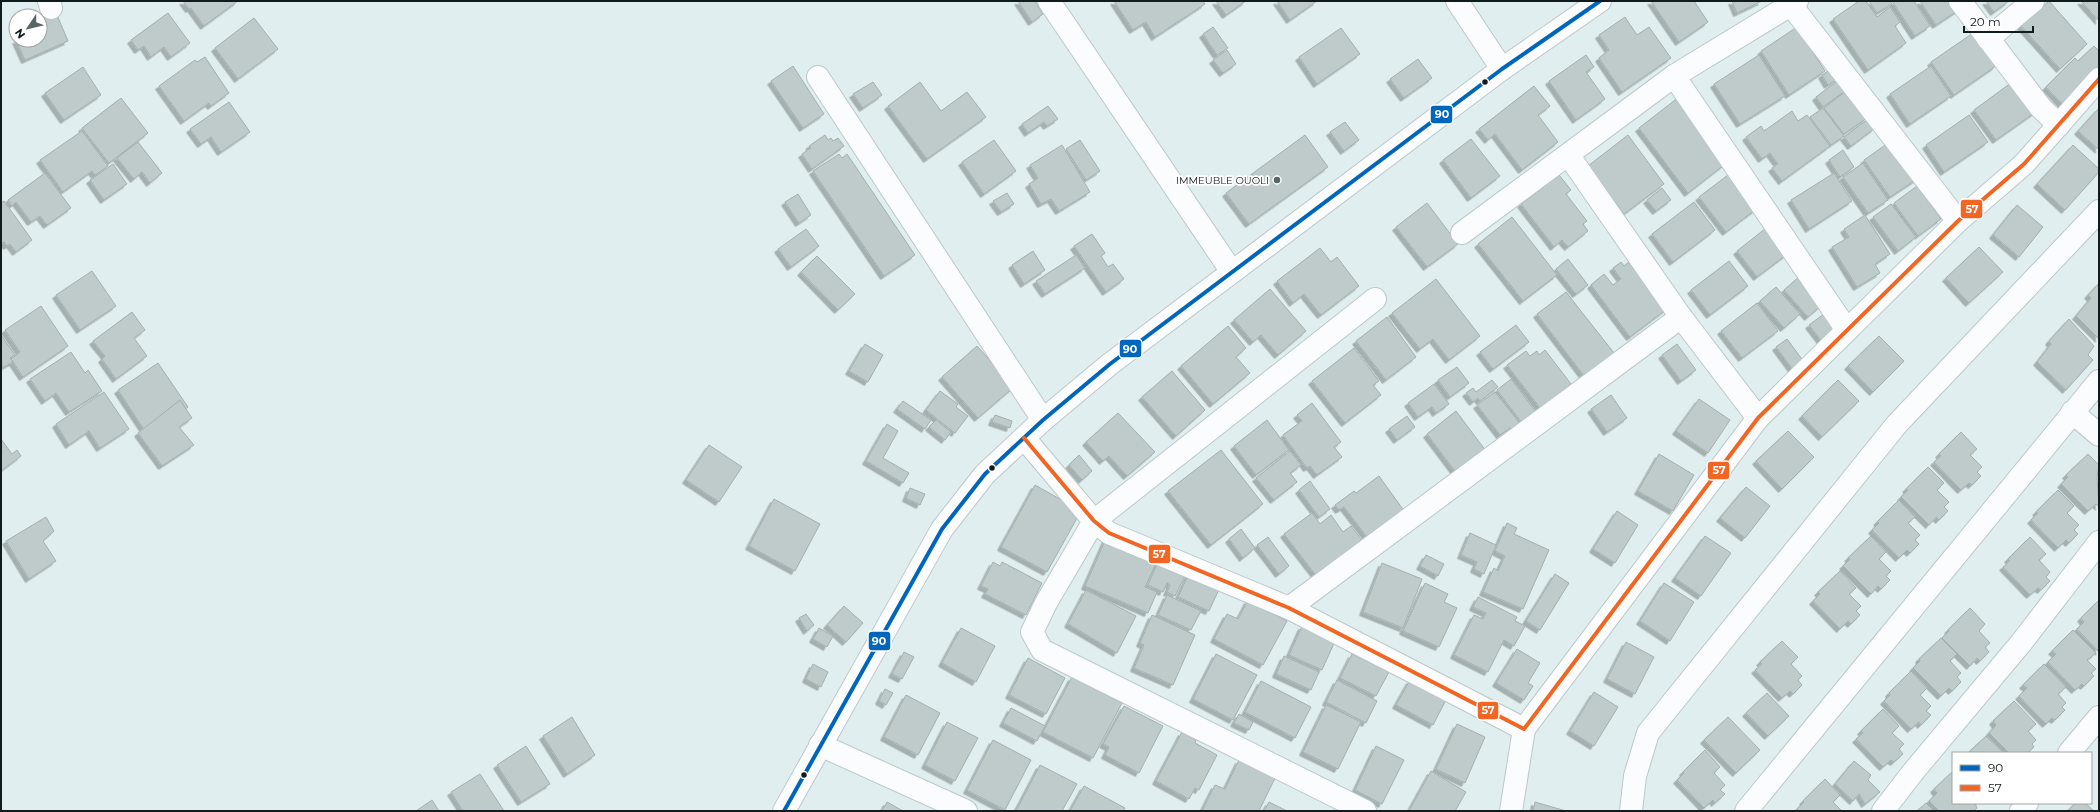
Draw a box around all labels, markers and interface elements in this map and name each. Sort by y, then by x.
north arrow [8,8,48,48]
scale bar [1964,8,2033,34]
text: 20 m [1970,14,2001,29]
text: N [12,26,28,41]
unlabelled marker [1480,77,1490,87]
line badge: 90 [1430,105,1453,124]
text: 90 [1435,107,1450,121]
place label: IMMEUBLE OUOLI [1176,174,1269,187]
marker: IMMEUBLE OUOLI [1272,175,1282,185]
line badge: 57 [1960,199,1983,219]
text: 57 [1965,202,1979,216]
line badge: 90 [1119,339,1142,358]
text: 90 [1123,342,1138,356]
line badge: 57 [1707,461,1730,480]
unlabelled marker [987,463,997,473]
text: 57 [1712,463,1726,477]
line badge: 57 [1148,544,1171,564]
text: 57 [1152,547,1166,561]
line badge: 90 [868,631,891,651]
text: 90 [872,634,887,648]
line badge: 57 [1477,701,1499,720]
text: 57 [1481,703,1495,717]
legend [1952,752,2092,804]
text: 90 [1988,760,2003,775]
unlabelled marker [799,770,809,780]
text: 57 [1988,780,2002,795]

